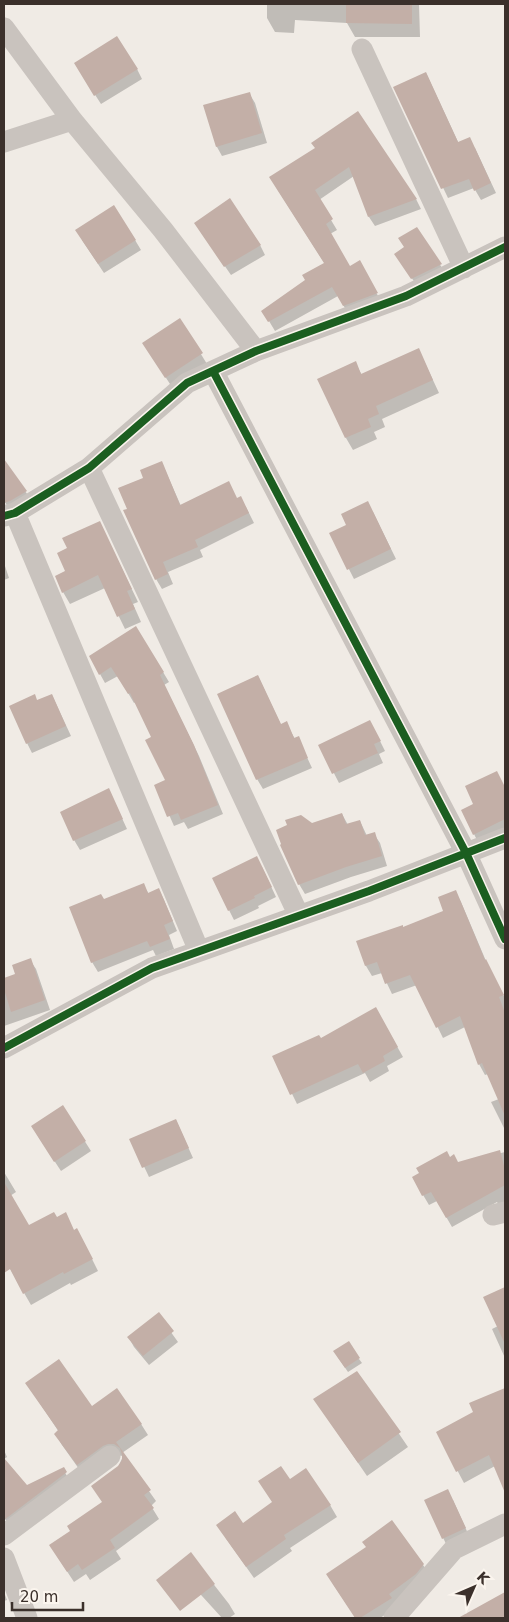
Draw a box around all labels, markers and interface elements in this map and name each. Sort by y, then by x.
north arrow [449,1562,499,1612]
text: K [474,1568,493,1588]
scale bar [12,1580,84,1612]
text: 20 m [20,1588,58,1606]

